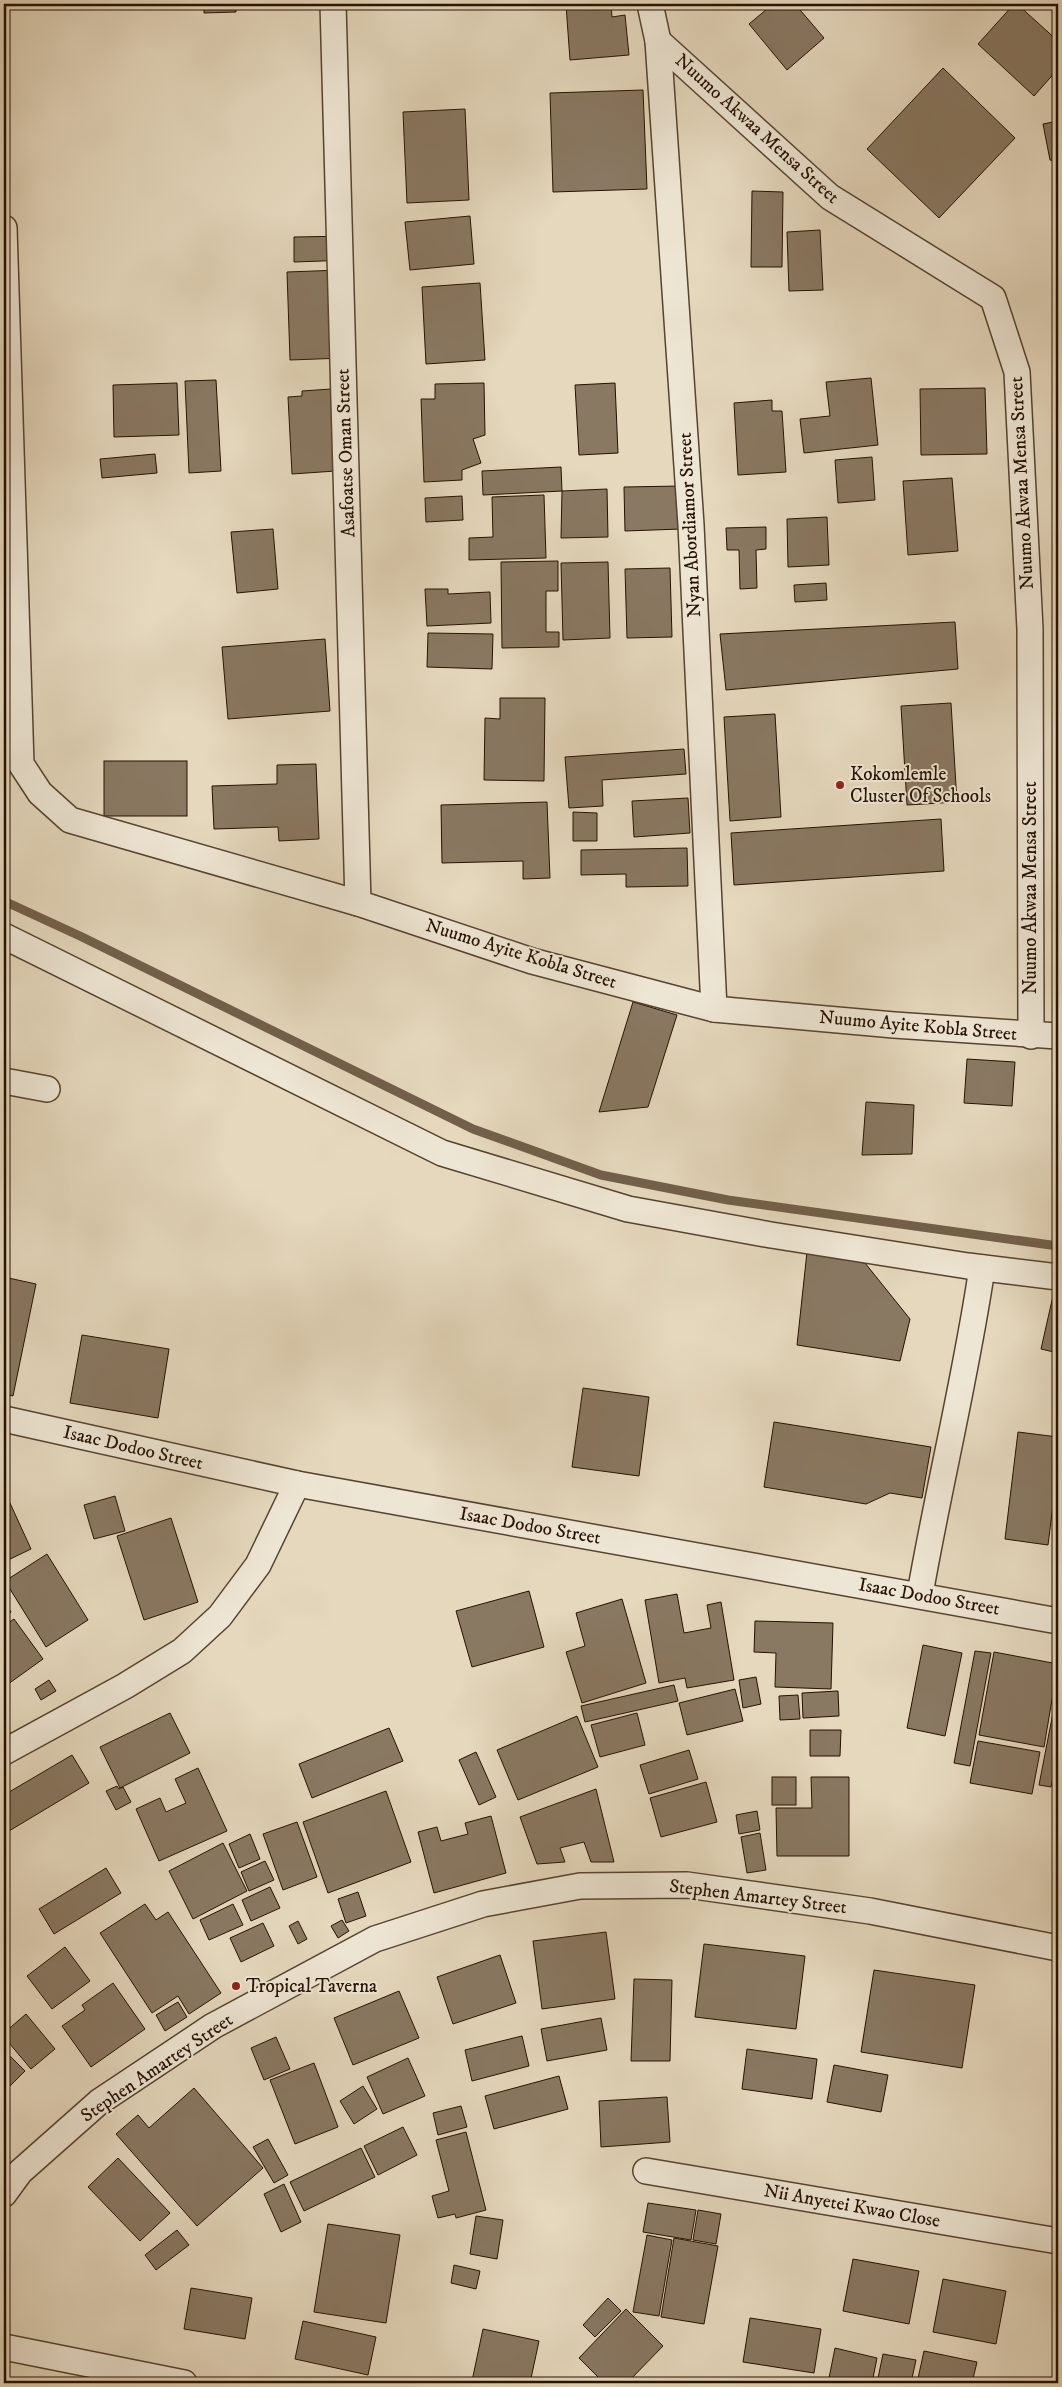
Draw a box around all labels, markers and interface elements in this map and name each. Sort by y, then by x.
street label: Nuumo Akwaa Mensa Street [670,49,844,209]
street label: Asafoatse Oman Street [332,368,360,538]
street label: Nuumo Akwaa Mensa Street [1005,376,1039,590]
street label: Nyan Abordiamor Street [674,432,706,618]
place label: Kokomlemle Cluster Of Schools [850,763,991,808]
marker: Kokomlemle Cluster Of Schools [834,779,846,791]
street label: Nuumo Akwaa Mensa Street [1019,781,1042,995]
street label: Nuumo Ayite Kobla Street [423,914,619,994]
street label: Nuumo Ayite Kobla Street [818,1006,1018,1046]
street label: Isaac Dodoo Street [61,1421,205,1475]
street label: Isaac Dodoo Street [458,1502,602,1550]
street label: Isaac Dodoo Street [857,1573,1001,1621]
street label: Stephen Amartey Street [668,1875,848,1919]
place label: Tropical Taverna [246,1975,377,1998]
marker: Tropical Taverna [230,1980,242,1992]
street label: Stephen Amartey Street [77,2009,237,2127]
street label: Nii Anyetei Kwao Close [762,2179,942,2233]

